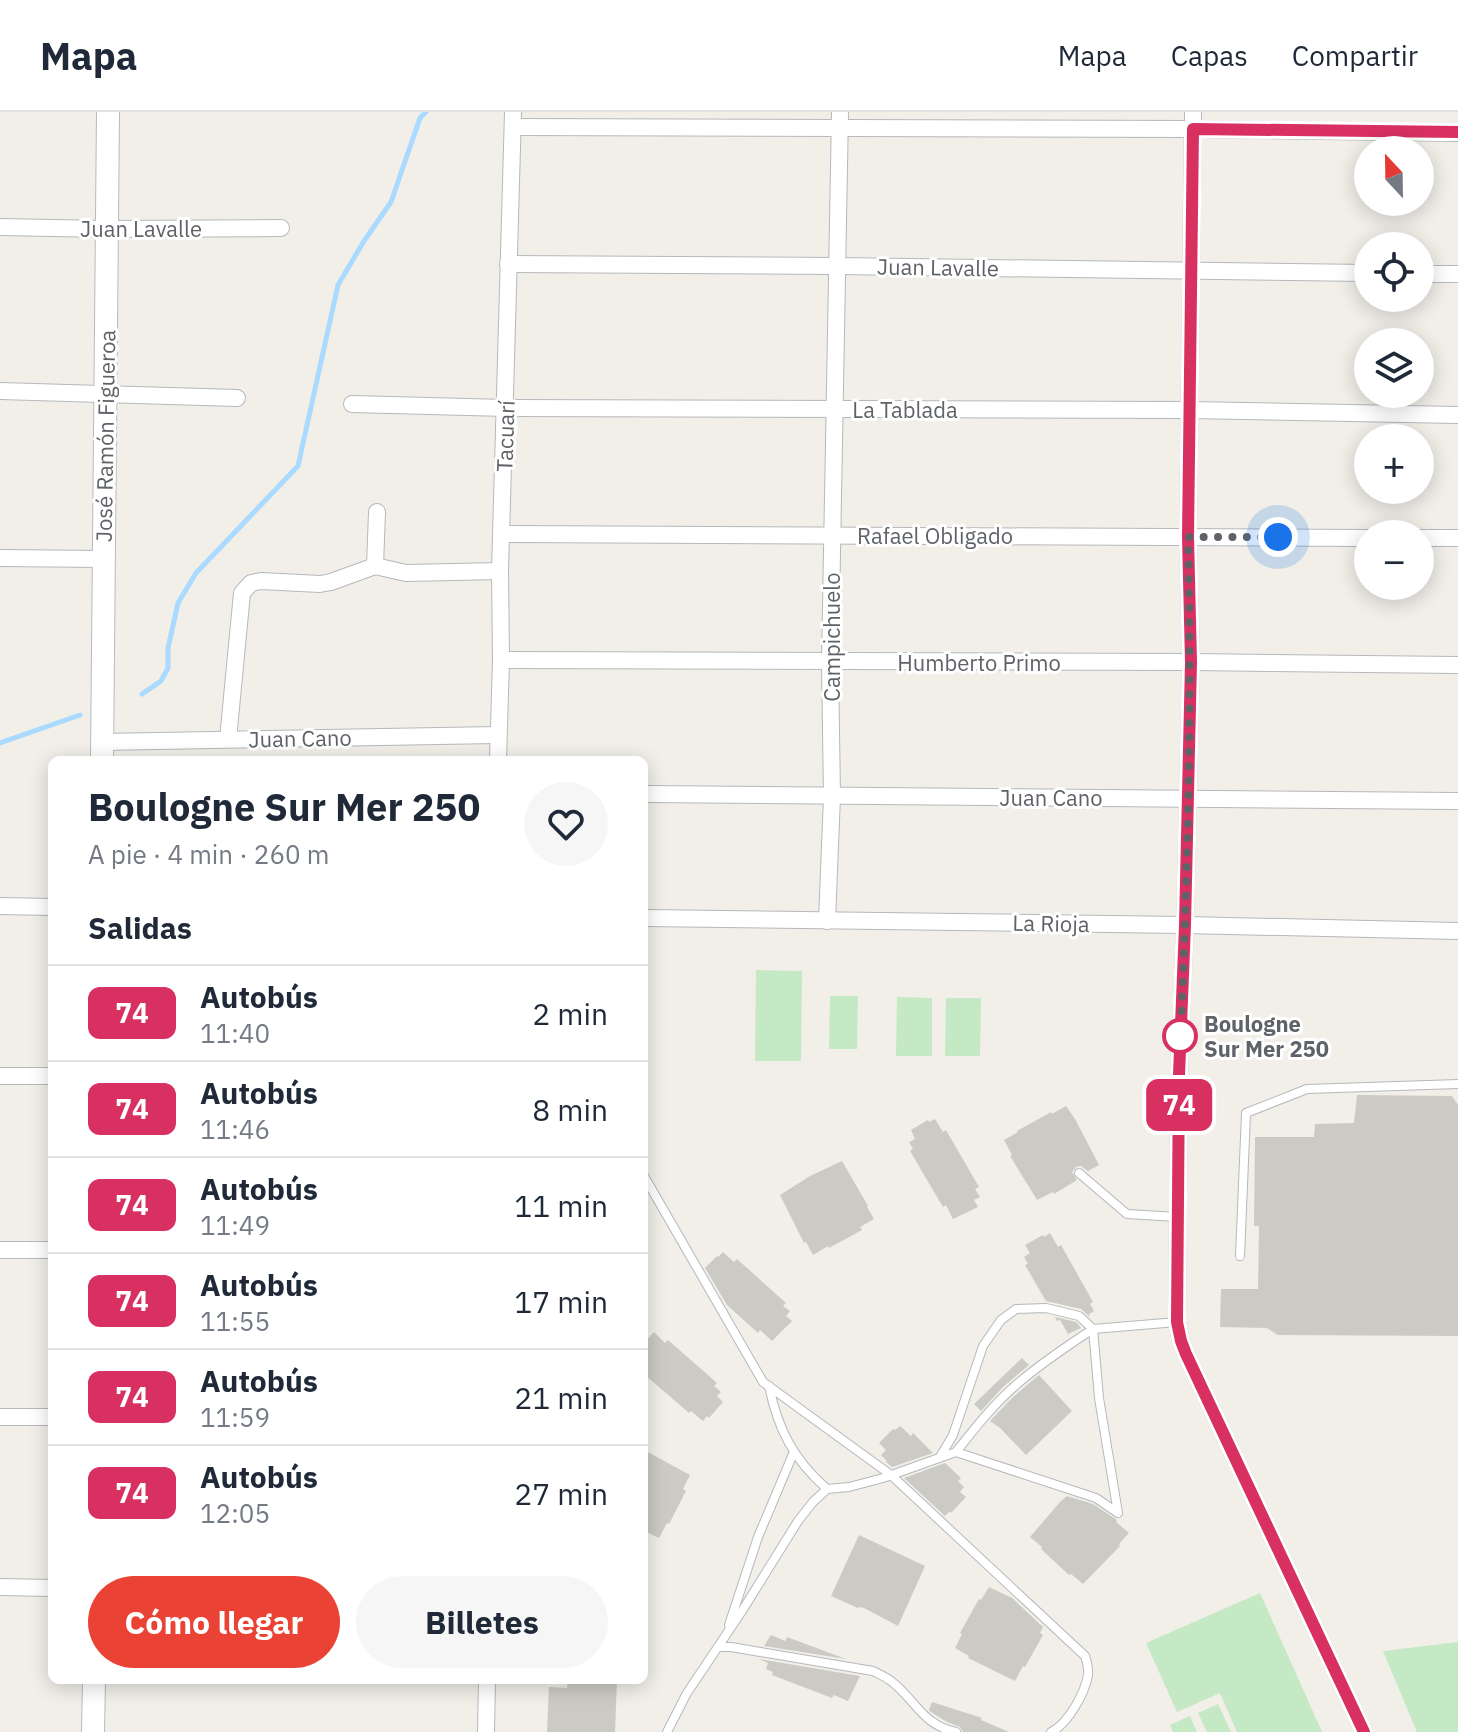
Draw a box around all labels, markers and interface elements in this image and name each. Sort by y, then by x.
text: Mapa [40,31,137,80]
text: Mapa [1058,37,1127,74]
text: Capas [1171,37,1248,74]
text: Compartir [1292,37,1418,74]
north arrow [1354,136,1434,216]
map controls [1354,136,1434,600]
street label: Juan Lavalle [80,214,202,243]
button: locate [1354,232,1434,312]
street label: Juan Lavalle [877,251,999,283]
button: layers [1354,328,1434,408]
street label: José Ramón Figueroa [89,329,121,542]
street label: La Tablada [852,395,958,424]
street label: Tacuarí [489,399,521,472]
button: + [1354,424,1434,504]
your location [1258,517,1298,557]
button: − [1354,520,1434,600]
street label: Rafael Obligado [857,521,1013,550]
street label: Campichuelo [817,572,846,702]
street label: Humberto Primo [897,648,1061,677]
street label: Juan Cano [248,723,352,753]
text: Boulogne Sur Mer 250 [88,782,480,831]
button: heart [524,782,608,866]
street label: Juan Cano [999,783,1103,812]
text: A pie · 4 min · 260 m [88,837,330,871]
text: Salidas [88,908,192,947]
street label: La Rioja [1012,908,1090,938]
text: Autobús [200,977,318,1016]
text: 74 [115,994,149,1031]
text: 2 min [532,994,608,1033]
place label: Boulogne Sur Mer 250 [1204,1009,1329,1063]
text: 11:40 [200,1016,270,1050]
marker: Boulogne Sur Mer 250 [1163,1019,1197,1053]
text: Autobús [200,1073,318,1112]
line badge: 74 [1143,1079,1215,1131]
text: 74 [1162,1086,1196,1123]
text: 74 [115,1090,149,1127]
text: 8 min [532,1090,608,1129]
text: 11:46 [200,1112,270,1146]
text: Autobús [200,1169,318,1208]
text: 74 [115,1186,149,1223]
text: 11 min [514,1186,608,1225]
text: 11:49 [200,1208,270,1242]
text: Autobús [200,1265,318,1304]
text: 74 [115,1282,149,1319]
text: 17 min [514,1282,608,1321]
text: 11:55 [200,1304,270,1338]
text: Autobús [200,1361,318,1400]
text: 74 [115,1378,149,1415]
text: 21 min [514,1378,608,1417]
text: 11:59 [200,1400,270,1434]
text: Autobús [200,1457,318,1496]
text: 74 [115,1474,149,1511]
text: 27 min [514,1474,608,1513]
text: 12:05 [200,1496,270,1530]
button: Cómo llegar [88,1576,340,1668]
button: Billetes [356,1576,608,1668]

